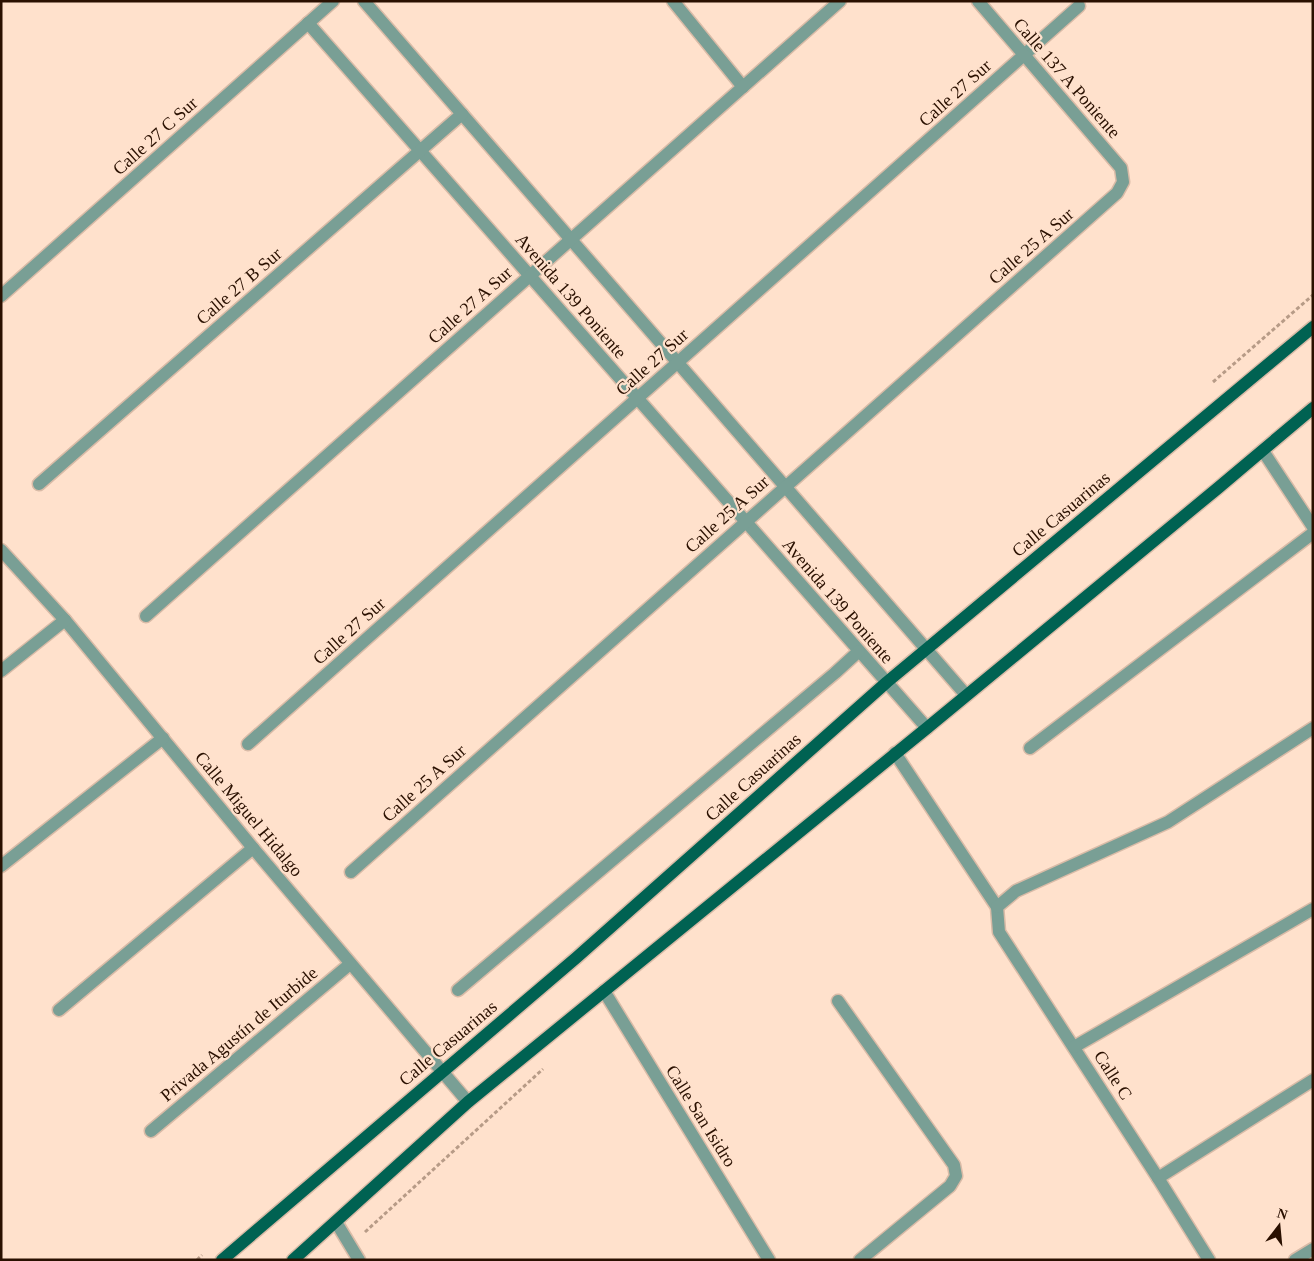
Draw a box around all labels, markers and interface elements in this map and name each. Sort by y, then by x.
street label: Calle 137 A Poniente [1009,14,1125,142]
street label: Calle 27 Sur [915,55,995,131]
street label: Calle 27 C Sur [109,93,201,179]
street label: Calle 25 A Sur [985,204,1077,288]
street label: Avenida 139 Poniente [511,230,631,362]
street label: Calle 27 B Sur [192,244,286,328]
street label: Calle 27 A Sur [424,262,516,348]
street label: Calle 27 Sur [612,324,692,400]
street label: Calle Casuarinas [1008,467,1114,561]
street label: Calle 25 A Sur [681,471,773,557]
street label: Avenida 139 Poniente [778,535,898,667]
street label: Calle 27 Sur [309,593,389,669]
street label: Calle Casuarinas [701,729,805,825]
street label: Calle 25 A Sur [378,740,470,826]
street label: Calle Miguel Hidalgo [191,747,307,881]
street label: Privada Agustín de Iturbide [157,963,321,1105]
street label: Calle Casuarinas [395,996,501,1090]
street label: Calle C [1090,1047,1136,1103]
street label: Calle San Isidro [662,1062,740,1170]
north arrow [1254,1201,1304,1251]
text: N [1276,1205,1289,1223]

